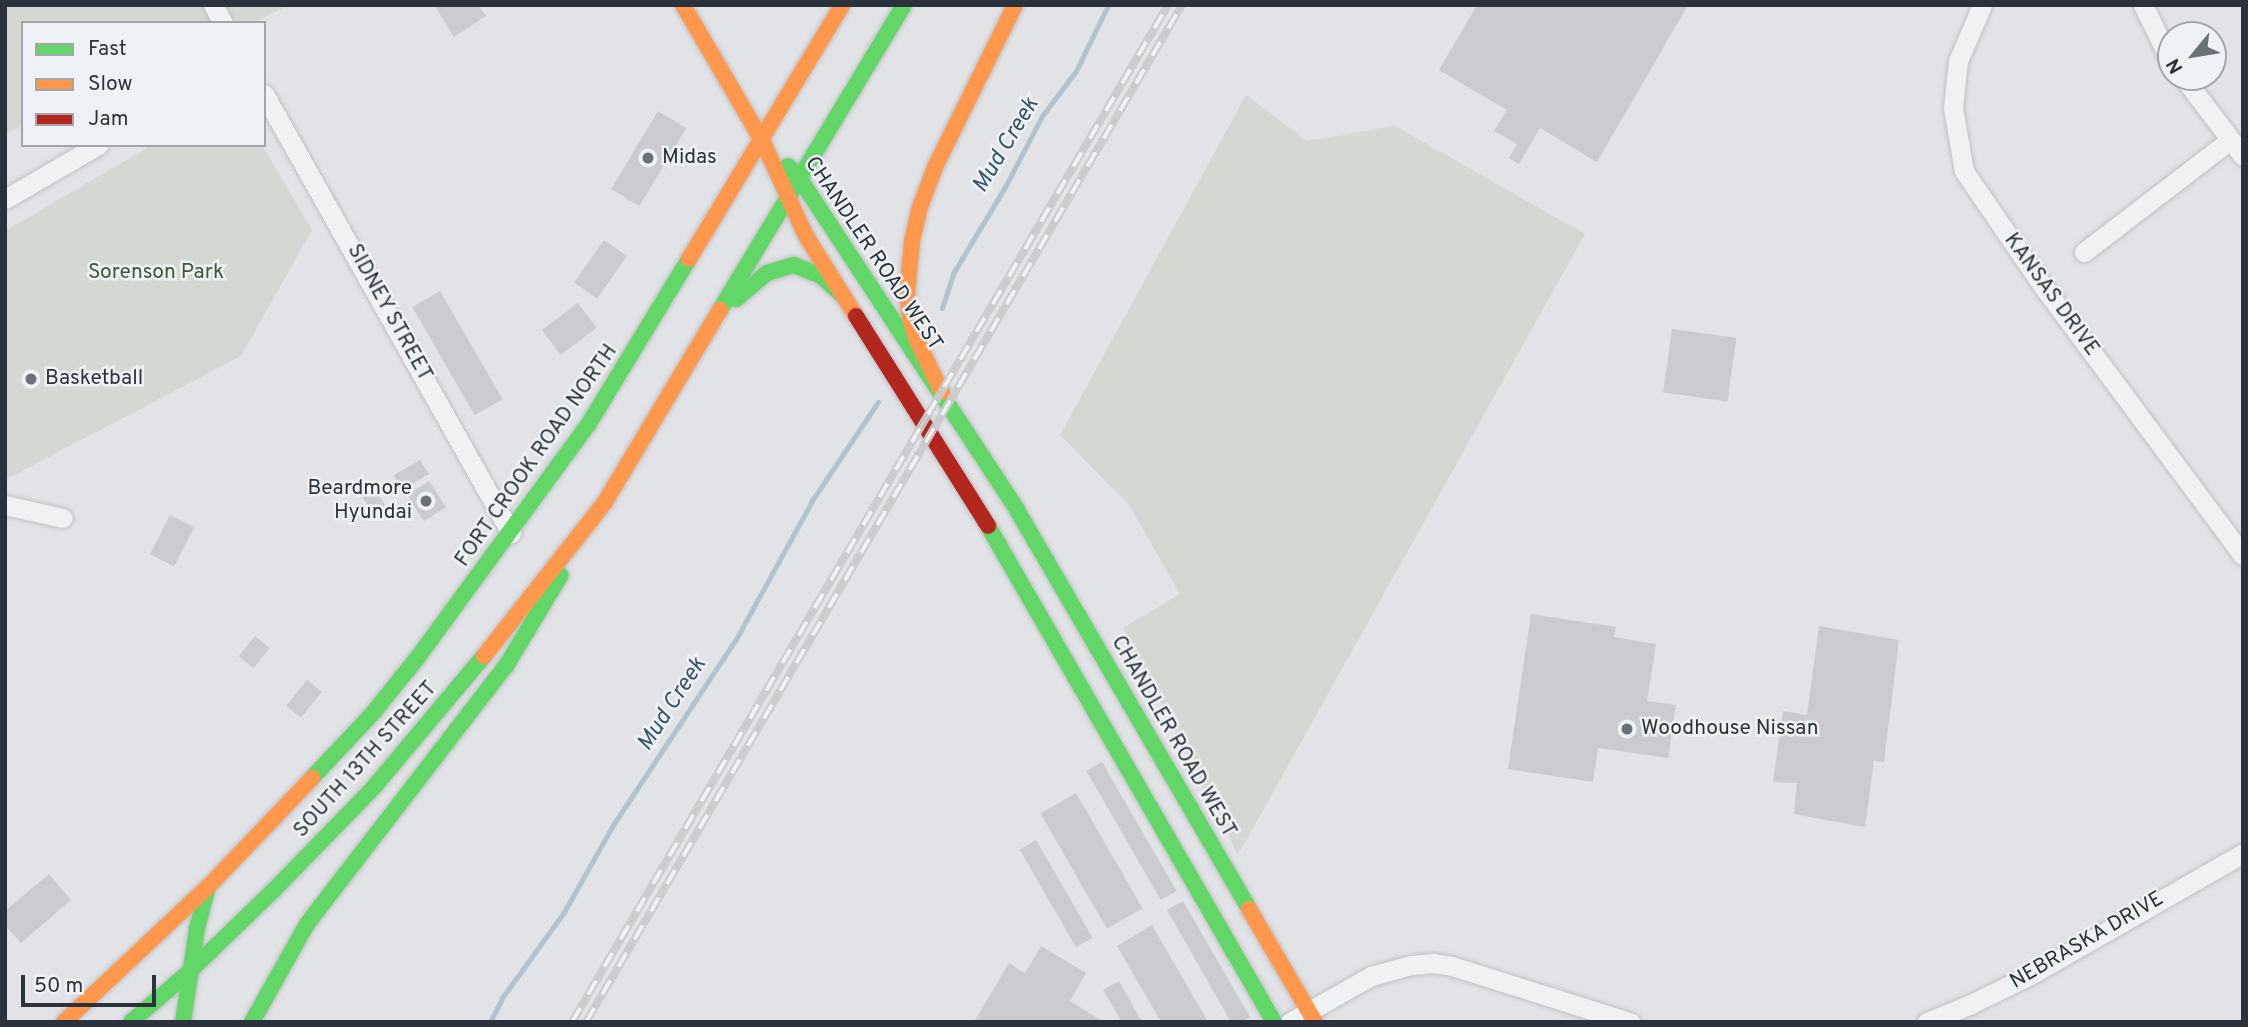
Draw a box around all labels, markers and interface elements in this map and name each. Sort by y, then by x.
legend [21,21,266,147]
north arrow [2157,21,2227,91]
text: Fast [88,36,127,63]
text: N [2162,54,2189,77]
text: Slow [88,71,133,98]
water label: Mud Creek [968,93,1046,199]
text: Jam [88,106,129,133]
place label: Midas [662,145,717,171]
marker: Midas [640,150,656,166]
street label: CHANDLER ROAD WEST [798,152,948,356]
street label: KANSAS DRIVE [1998,229,2104,361]
street label: SIDNEY STREET [341,240,437,386]
park label: Sorenson Park [88,260,224,286]
street label: FORT CROOK ROAD NORTH [450,340,624,572]
place label: Basketball [45,366,143,392]
marker: Basketball [23,371,39,387]
place label: Beardmore Hyundai [307,476,412,526]
marker: Beardmore Hyundai [418,493,434,509]
street label: CHANDLER ROAD WEST [1105,631,1241,843]
water label: Mud Creek [633,653,713,757]
street label: SOUTH 13TH STREET [289,677,443,843]
place label: Woodhouse Nissan [1641,716,1819,742]
marker: Woodhouse Nissan [1619,721,1635,737]
street label: NEBRASKA DRIVE [2006,887,2168,995]
scale bar [24,960,159,1004]
text: 50 m [34,973,83,1000]

